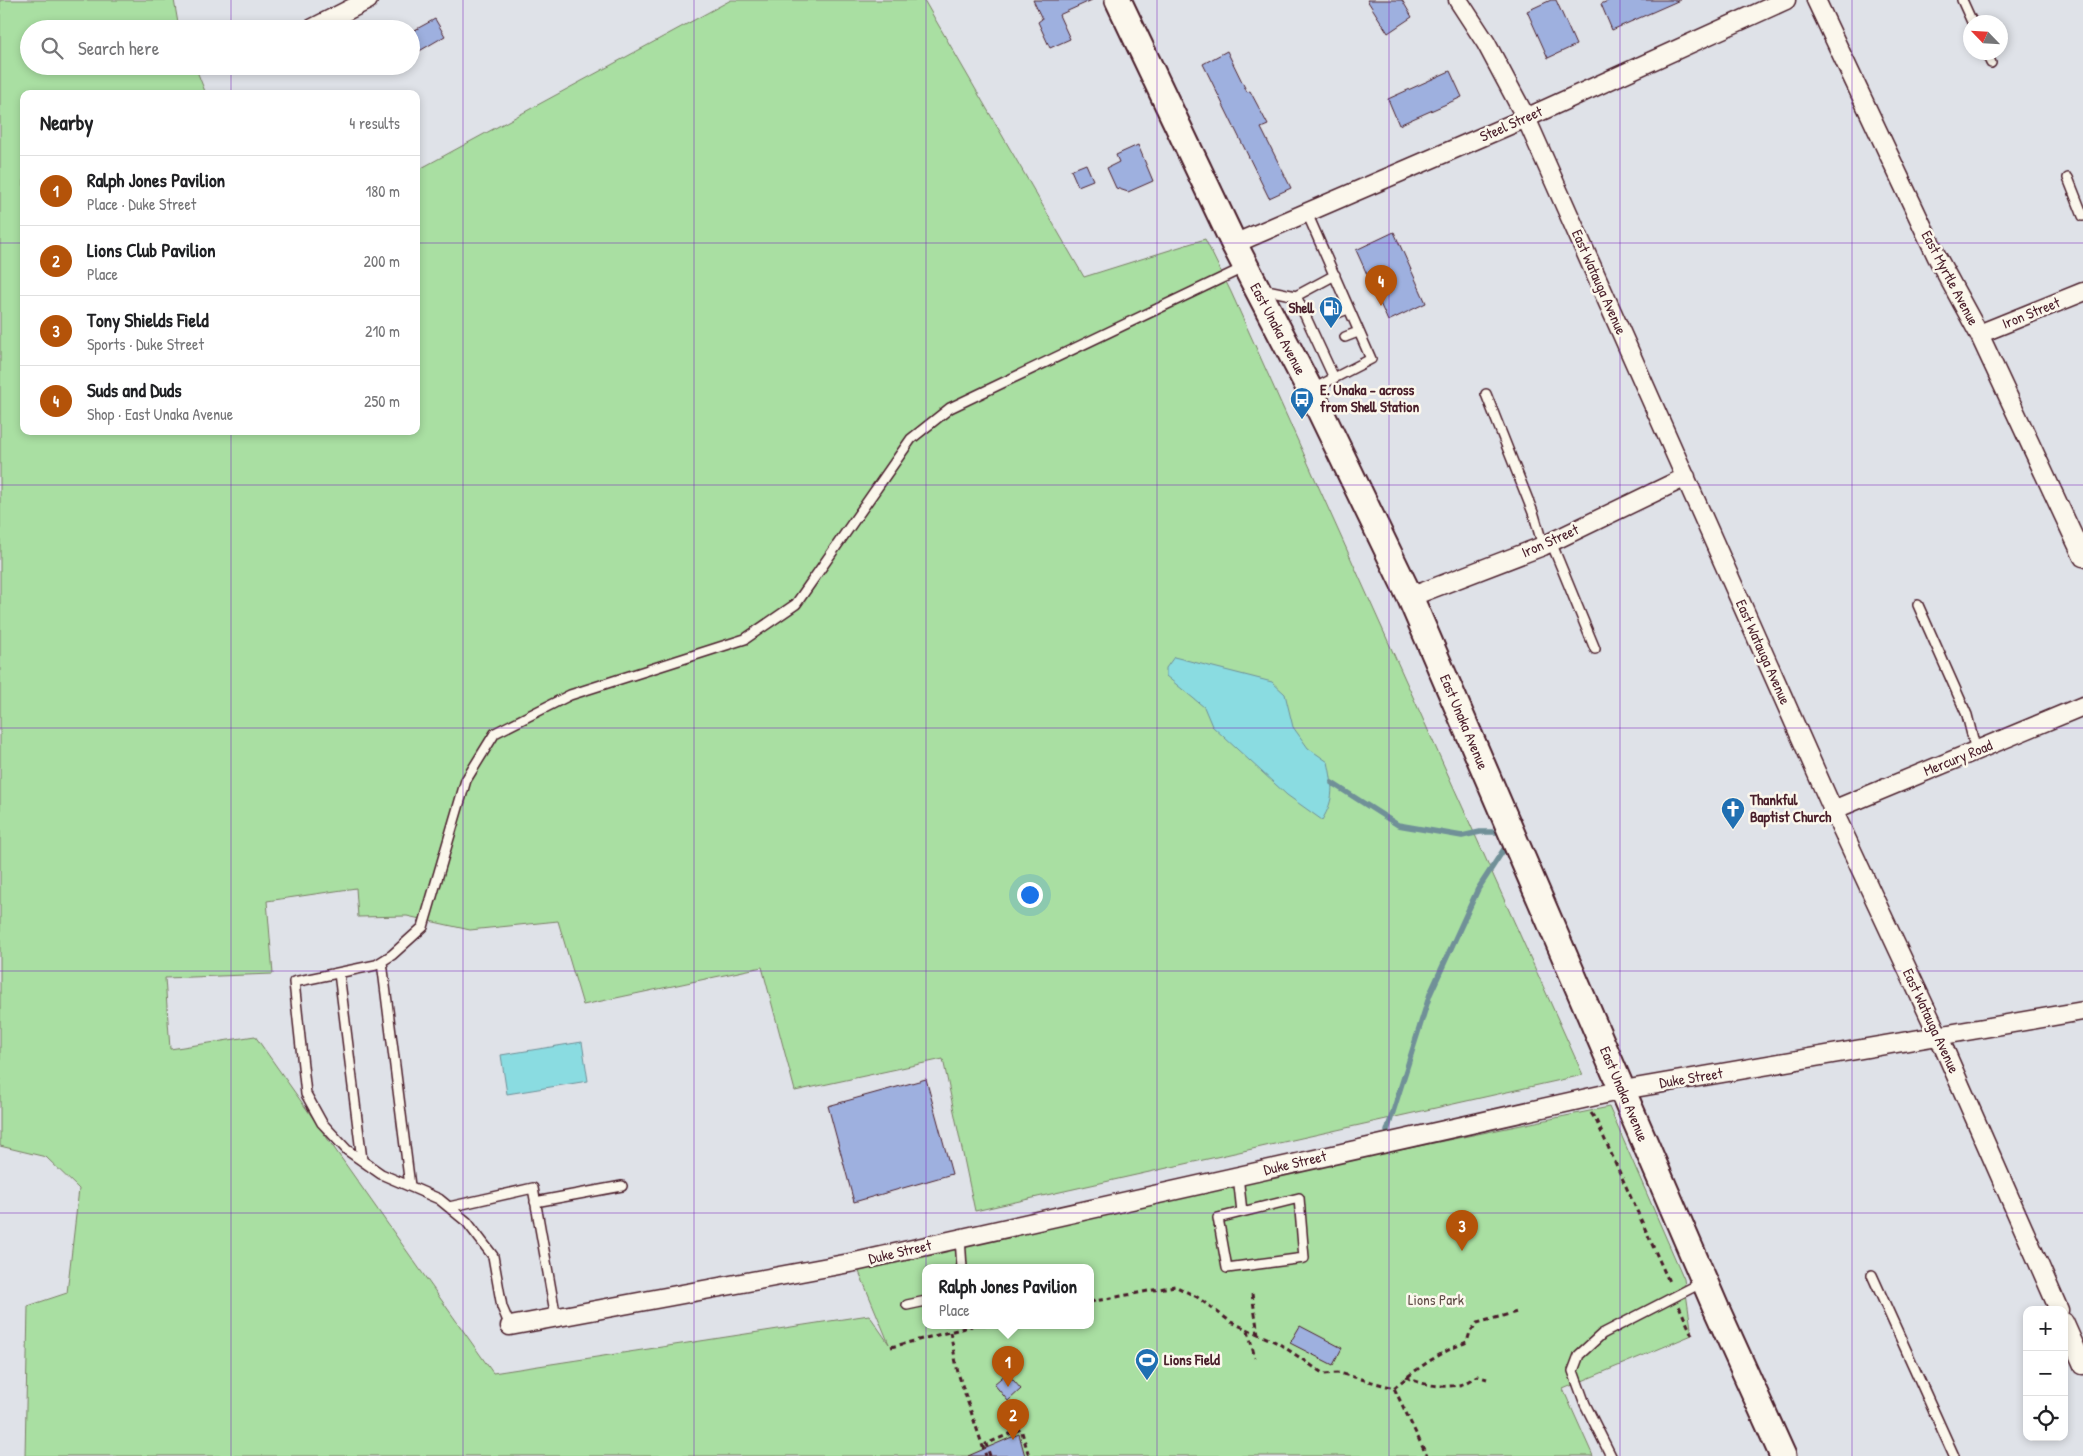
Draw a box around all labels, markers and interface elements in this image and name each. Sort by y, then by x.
north arrow [1963,15,2008,60]
search box [20,20,420,75]
icon: search [38,34,66,62]
text: Search here [78,35,159,61]
street label: Steel Street [1476,100,1546,147]
text: Nearby [40,108,93,137]
text: 4 results [349,112,400,134]
text: Ralph Jones Pavilion [87,167,225,193]
text: 1 [53,180,59,202]
text: 180 m [366,180,400,202]
text: Place · Duke Street [87,193,196,215]
street label: East Watauga Avenue [1567,226,1632,338]
street label: East Myrtle Avenue [1917,227,1984,329]
text: Lions Club Pavilion [87,237,216,263]
text: 2 [52,250,60,272]
text: 200 m [364,250,400,272]
text: Place [87,263,118,285]
pin: 4 [1365,265,1397,306]
street label: East Unaka Avenue [1245,279,1312,378]
street label: Iron Street [1999,291,2064,334]
fuel station icon: Shell [1318,295,1344,329]
place label: Shell [1288,297,1315,318]
text: Tony Shields Field [87,307,209,333]
text: 3 [52,320,60,342]
text: 210 m [365,320,400,342]
text: Sports · Duke Street [87,333,204,355]
text: Suds and Duds [87,377,182,403]
place label: E. Unaka - across from Shell Station [1320,379,1419,417]
bus stop icon: E. Unaka - across from Shell Station [1289,386,1315,420]
text: 4 [53,390,59,412]
text: 250 m [364,390,400,412]
text: Shop · East Unaka Avenue [87,403,233,425]
street label: Iron Street [1518,518,1582,562]
street label: East Watauga Avenue [1731,596,1796,708]
street label: East Unaka Avenue [1435,671,1494,773]
street label: Mercury Road [1920,734,1996,781]
place label: Thankful Baptist Church [1749,789,1832,828]
church icon: Thankful Baptist Church [1720,796,1746,830]
your location [1017,882,1043,908]
street label: East Watauga Avenue [1898,965,1965,1077]
street label: East Unaka Avenue [1595,1043,1654,1145]
street label: Duke Street [1658,1062,1725,1093]
street label: Duke Street [1261,1145,1329,1180]
pin: 3 [1446,1210,1478,1251]
street label: Duke Street [866,1234,934,1269]
popup [922,1264,1094,1329]
text: Ralph Jones Pavilion [939,1273,1077,1299]
park label: Lions Park [1408,1289,1464,1310]
text: Place [939,1299,970,1321]
map controls [2023,1306,2068,1441]
button: + [2023,1306,2068,1351]
pin: 1 [992,1346,1024,1387]
sports icon: Lions Field [1134,1347,1160,1381]
place label: Lions Field [1164,1349,1220,1370]
button: − [2023,1351,2068,1396]
button: locate [2023,1396,2068,1441]
pin: 2 [997,1399,1029,1440]

